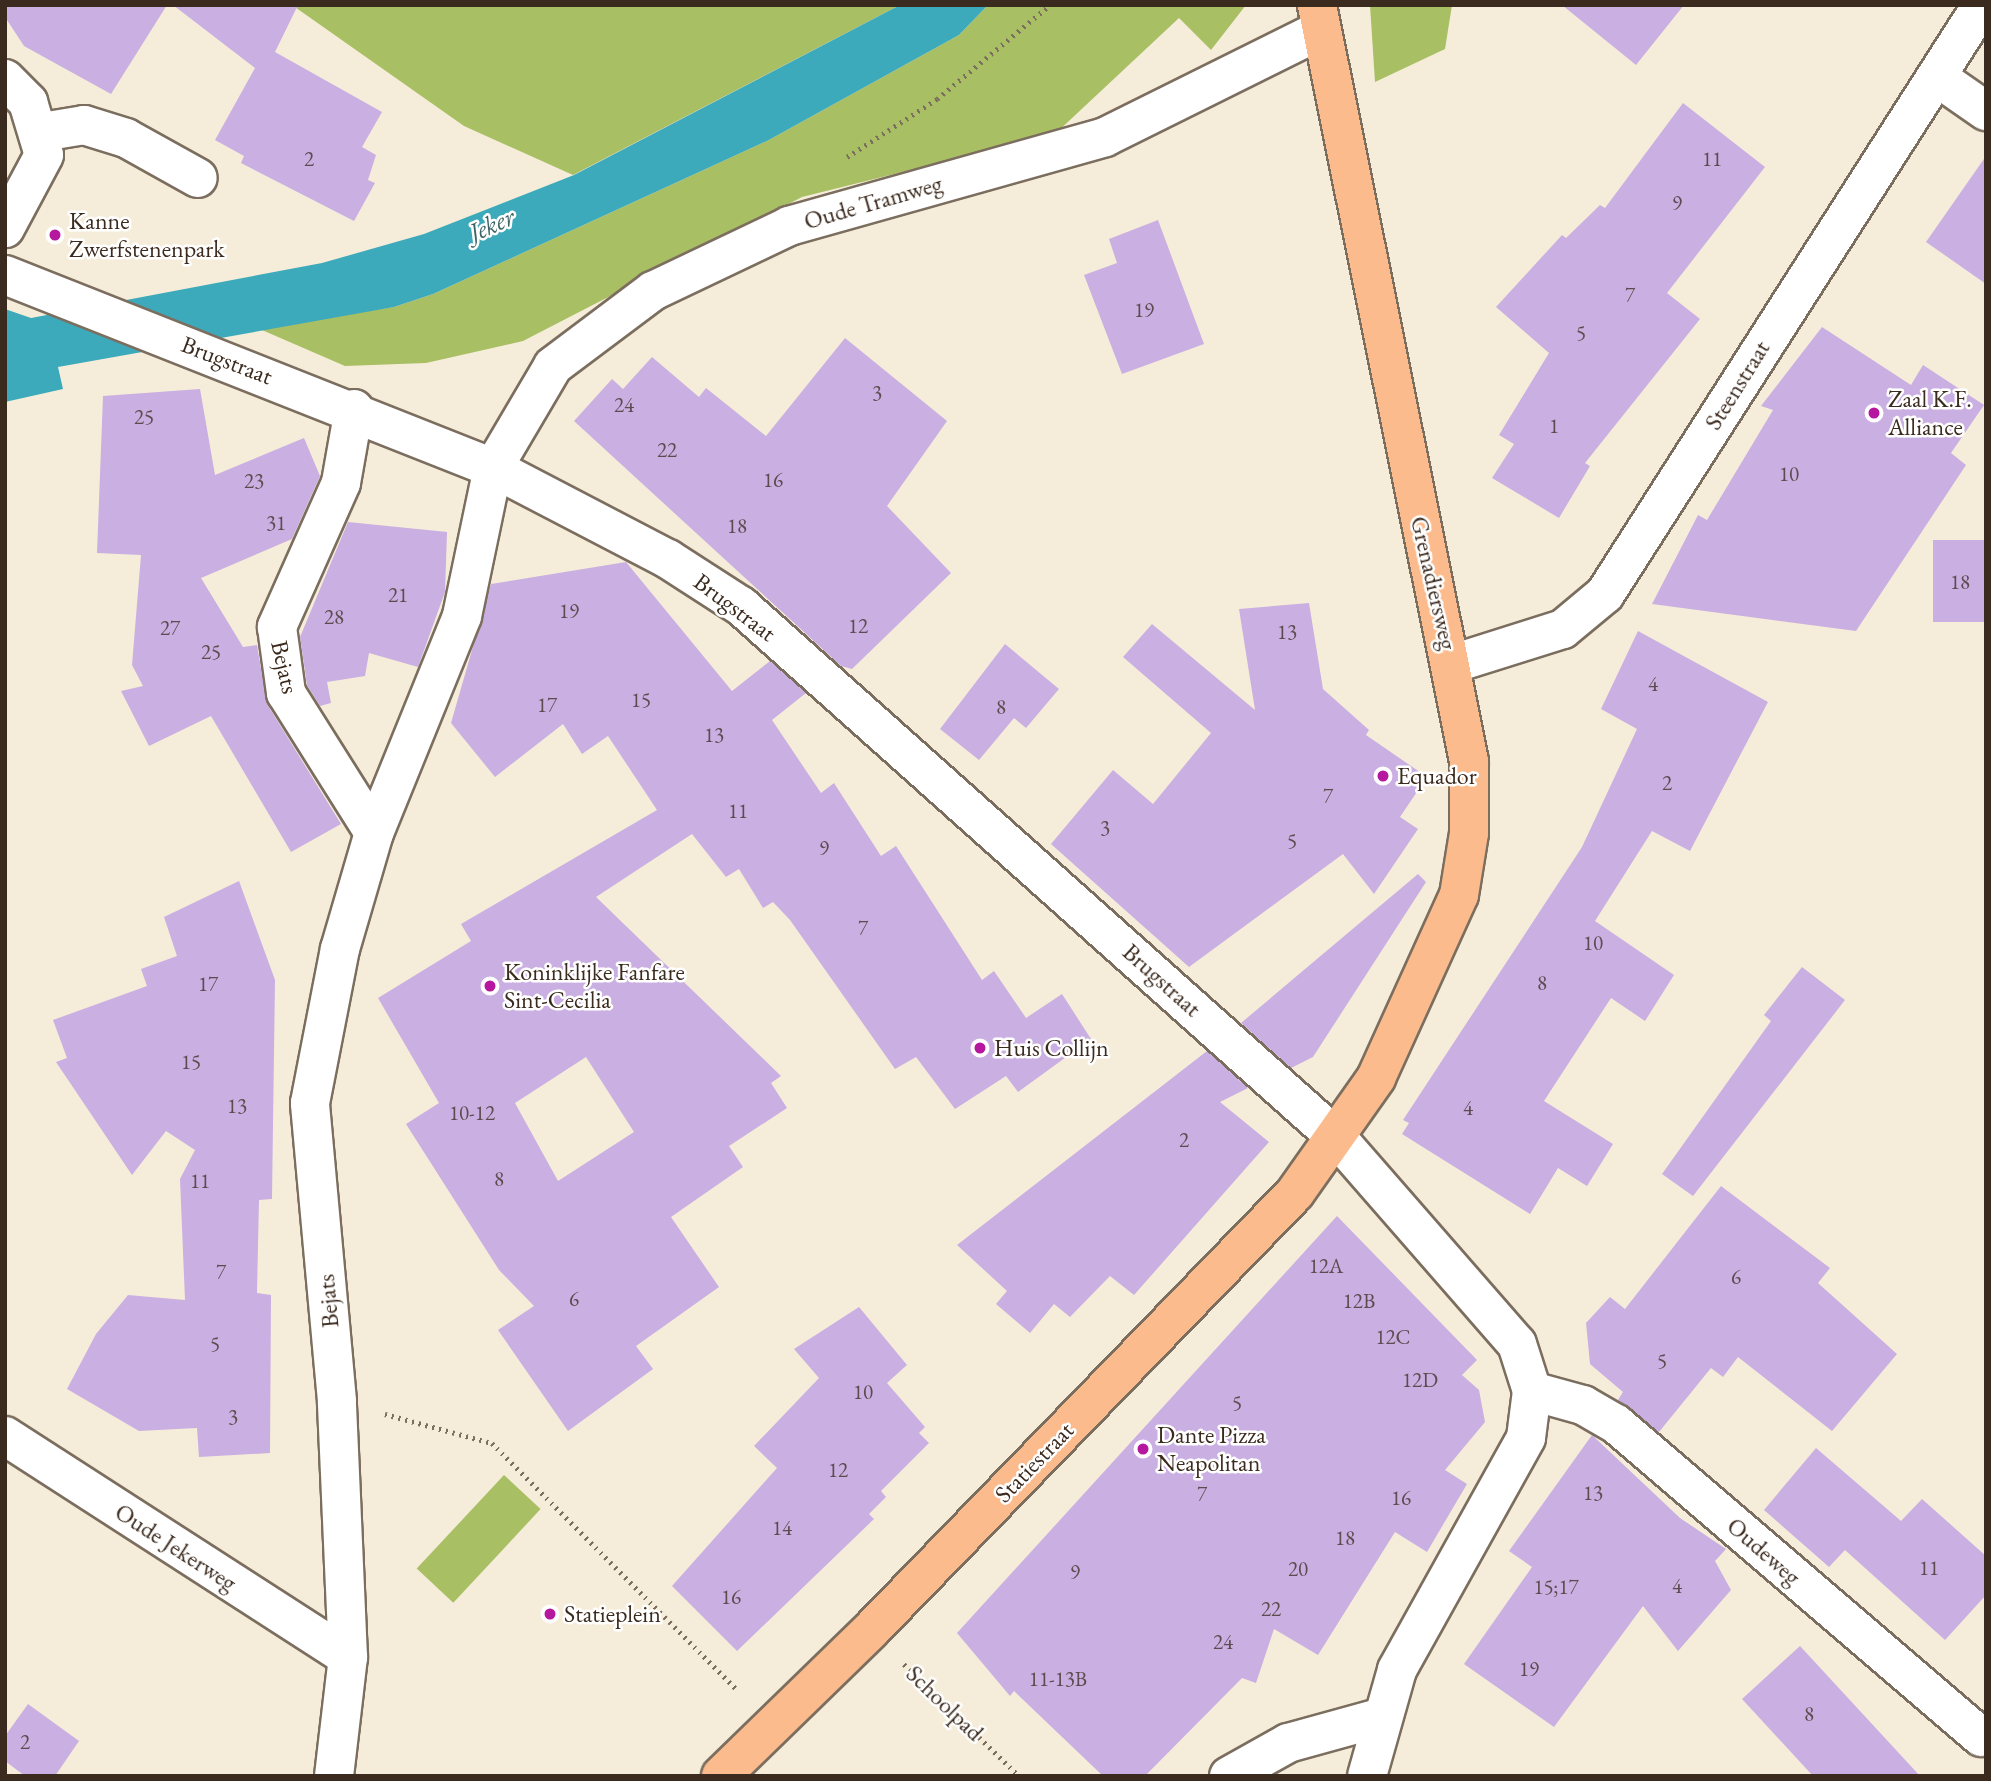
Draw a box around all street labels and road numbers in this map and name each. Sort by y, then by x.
street label: Oude Tramweg [801,169,945,235]
street label: Brugstraat [177,330,277,390]
street label: Steenstraat [1698,335,1776,435]
street label: Grenadiersweg [1405,514,1463,652]
street label: Brugstraat [688,567,782,647]
street label: Bejats [265,638,305,696]
street label: Brugstraat [1117,937,1207,1023]
street label: Bejats [311,1273,345,1329]
street label: Statiestraat [989,1416,1079,1508]
street label: Oude Jekerweg [110,1497,242,1597]
street label: Oudeweg [1721,1511,1807,1591]
street label: Schoolpad [900,1659,990,1747]

